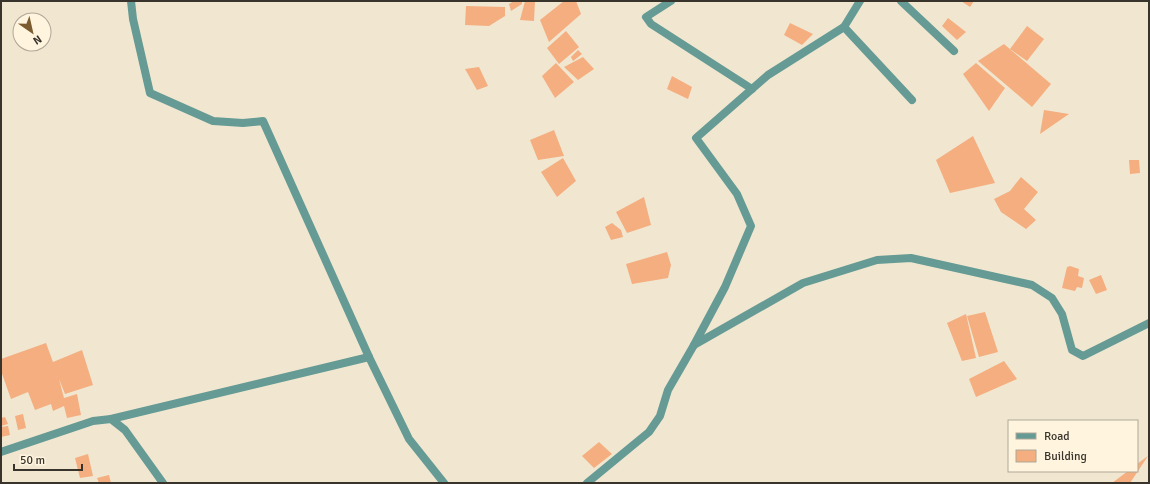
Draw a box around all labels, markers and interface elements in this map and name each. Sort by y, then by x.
north arrow [12,12,52,52]
text: N [31,32,44,47]
legend [1008,420,1138,472]
text: Road [1044,429,1070,444]
scale bar [14,446,82,472]
text: Building [1044,449,1087,464]
text: 50 m [20,453,45,468]

